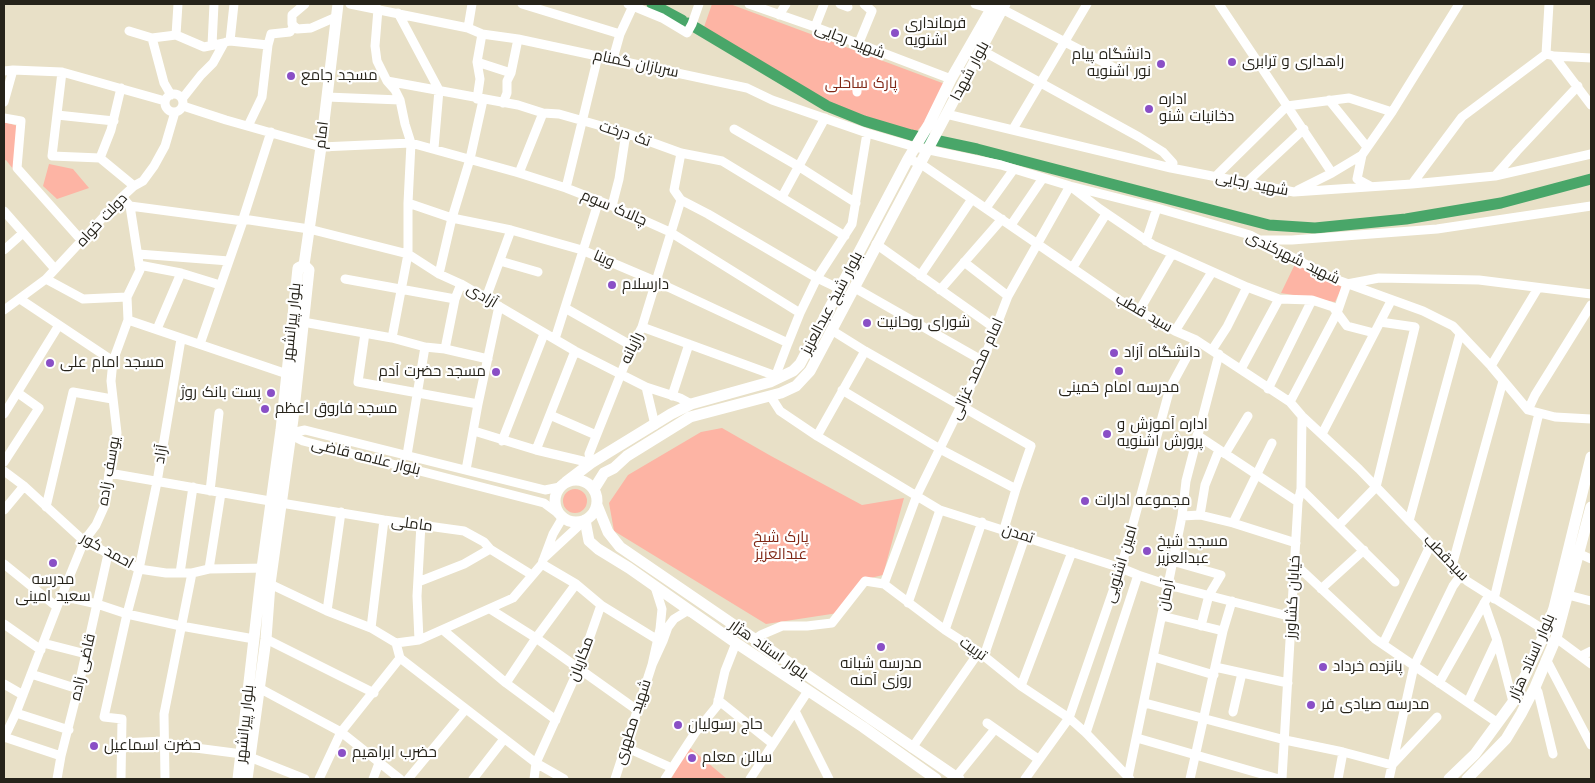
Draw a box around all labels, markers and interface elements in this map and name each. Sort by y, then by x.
place label: فرمانداری اشنویه [905,15,966,50]
street label: شهید رجایی [812,19,888,63]
marker: فرمانداری اشنویه [889,27,901,39]
street label: بلوار شهدا [947,38,993,104]
street label: سربازان گمنام [592,46,680,82]
place label: دانشگاه پیام نور اشنویه [1072,46,1151,81]
place label: راهداری و ترابری [1242,53,1344,71]
marker: راهداری و ترابری [1226,56,1238,68]
marker: دانشگاه پیام نور اشنویه [1155,58,1167,70]
place label: مسجد جامع [301,67,378,85]
marker: مسجد جامع [285,70,297,82]
park label: پارک ساحلی [825,75,897,93]
place label: اداره دخانیات شنو [1159,91,1234,126]
marker: اداره دخانیات شنو [1143,103,1155,115]
street label: تک درخت [597,117,653,151]
street label: امام [311,120,333,150]
street label: شهید رجایی [1214,168,1290,200]
street label: چالاک سوم [578,186,650,230]
street label: دولت خواه [73,189,131,251]
street label: شهید شهرکندی [1243,228,1343,288]
street label: وینا [591,247,617,271]
street label: بلوار شیخ عبدالعزیز [797,249,867,357]
place label: دارسلام [622,276,669,294]
marker: دارسلام [606,279,618,291]
street label: آزادی [463,280,501,312]
street label: بلوار پیرانشهر [279,282,305,362]
street label: سید قطب [1112,290,1176,336]
place label: شورای روحانیت [877,314,970,332]
street label: امام محمد غزالی [947,315,1007,423]
marker: شورای روحانیت [861,317,873,329]
street label: رازیانه [617,329,647,367]
place label: دانشگاه آزاد [1124,344,1200,362]
marker: دانشگاه آزاد [1108,347,1120,359]
place label: مسجد امام علی [60,354,164,372]
marker: مسجد امام علی [44,357,56,369]
place label: مسجد حضرت آدم [379,363,486,381]
marker: مدرسه امام خمینی [1113,365,1125,377]
marker: مسجد حضرت آدم [490,366,502,378]
place label: مدرسه امام خمینی [1059,379,1179,397]
place label: پست بانک روژ [181,384,261,402]
marker: پست بانک روژ [265,387,277,399]
place label: مسجد فاروق اعظم [275,400,397,418]
marker: مسجد فاروق اعظم [259,403,271,415]
place label: اداره آموزش و پرورش اشنویه [1117,416,1208,451]
marker: اداره آموزش و پرورش اشنویه [1101,428,1113,440]
street label: یوسف زاده [94,435,124,507]
street label: بلوار علامه قاضی [310,435,422,479]
street label: آزاد [151,443,171,465]
place label: مجموعه ادارات [1095,492,1190,510]
marker: مجموعه ادارات [1079,495,1091,507]
street label: ماملی [390,513,434,535]
street label: تمدن [1000,520,1036,548]
street label: امین اشنویی [1101,523,1141,605]
street label: احمد کور [77,529,137,573]
park label: پارک شیخ عبدالعزیز [753,529,809,564]
street label: سیدقطب [1420,531,1472,585]
place label: مسجد شیخ عبدالعزیر [1157,533,1228,568]
marker: مسجد شیخ عبدالعزیر [1141,545,1153,557]
street label: خیابان کشاورز [1282,555,1304,639]
marker: مدرسه سعید امینی [47,557,59,569]
place label: مدرسه سعید امینی [15,571,91,606]
street label: آرمان [1154,578,1178,612]
street label: بلوار استاد هژار [1505,611,1559,703]
street label: بلوار استاد هژار [726,616,812,684]
street label: قاضی زاده [67,632,99,702]
street label: تربیت [956,633,990,665]
street label: مکاریان [564,634,598,684]
marker: مدرسه شبانه روزی آمنه [875,641,887,653]
place label: مدرسه شبانه روزی آمنه [840,655,922,690]
place label: پانزده خرداد [1333,658,1402,676]
marker: پانزده خرداد [1317,661,1329,673]
street label: شهید مطهری [611,677,655,767]
street label: بلوار پیرانشهر [232,684,258,764]
place label: مدرسه صیادی فر [1321,696,1429,714]
marker: مدرسه صیادی فر [1305,699,1317,711]
place label: حاج رسولیان [688,716,763,734]
marker: حاج رسولیان [672,719,684,731]
place label: حضرت اسماعیل [104,737,201,755]
marker: حضرت اسماعیل [88,740,100,752]
place label: حضرب ابراهیم [352,744,437,762]
marker: حضرب ابراهیم [336,747,348,759]
place label: سالن معلم [702,749,772,767]
marker: سالن معلم [686,752,698,764]

